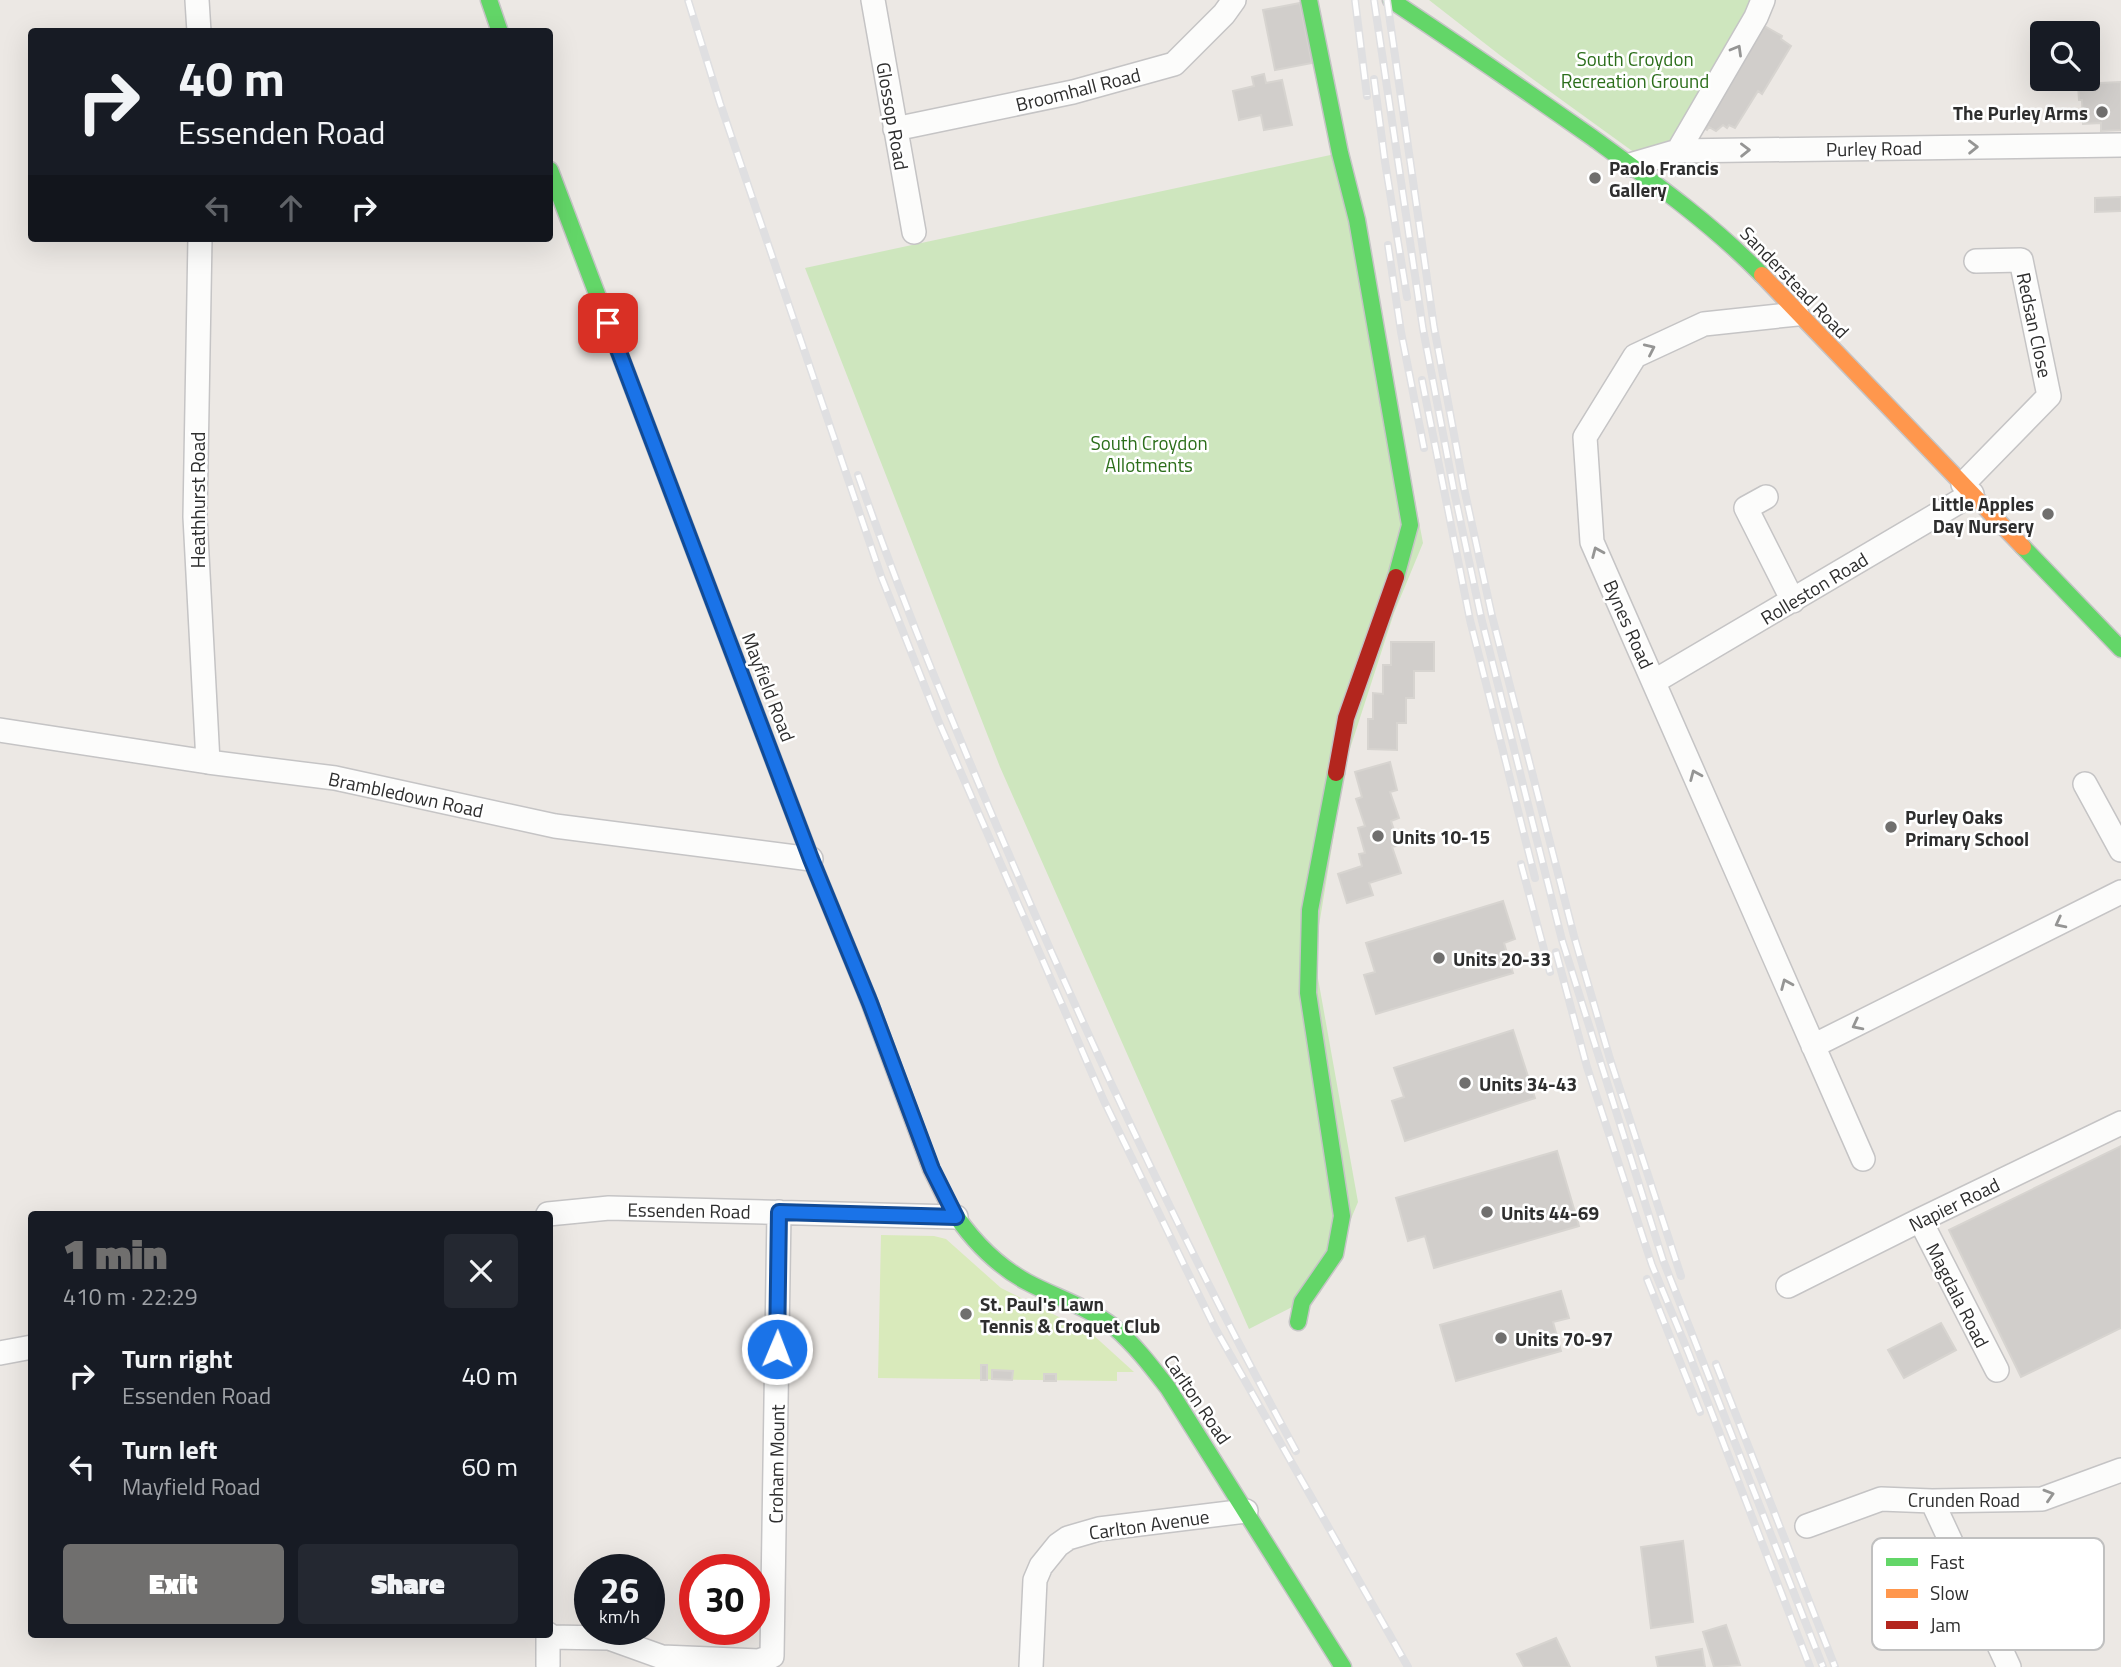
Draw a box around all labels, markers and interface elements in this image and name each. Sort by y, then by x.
map controls [2030,21,2100,91]
button: search [2030,21,2100,91]
text: 40 m [178,40,285,115]
park label: South Croydon Recreation Ground [1561,44,1709,95]
one-way arrow [1729,44,1742,57]
icon: right [63,56,154,147]
street label: Broomhall Road [1012,59,1144,119]
street label: Glossop Road [869,60,917,172]
place label: The Purley Arms [1953,98,2088,127]
marker: The Purley Arms [2094,104,2110,120]
text: Essenden Road [178,108,385,156]
street label: Purley Road [1826,133,1922,163]
one-way arrow [1967,139,1978,154]
one-way arrow [1740,142,1751,158]
place label: Paolo Francis Gallery [1609,153,1719,204]
marker: Paolo Francis Gallery [1587,170,1603,186]
icon: left [199,189,237,227]
icon: ahead [272,189,310,227]
icon: right [345,189,383,227]
street label: Sanderstead Road [1734,219,1856,345]
street label: Redsan Close [2010,270,2060,380]
pin [578,293,638,353]
icon: arrive [589,304,627,342]
one-way arrow [1643,343,1655,357]
park label: South Croydon Allotments [1090,428,1208,479]
street label: Heathhurst Road [183,432,212,568]
place label: Little Apples Day Nursery [1931,489,2034,540]
marker: Little Apples Day Nursery [2040,506,2056,522]
street label: Rolleston Road [1755,544,1873,632]
one-way arrow [1591,547,1605,559]
street label: Bynes Road [1596,575,1662,673]
street label: Mayfield Road [735,628,803,746]
street label: Brambledown Road [326,763,486,825]
one-way arrow [1690,770,1704,782]
place label: Purley Oaks Primary School [1905,802,2029,853]
marker: Purley Oaks Primary School [1883,819,1899,835]
place label: Units 10-15 [1392,822,1490,851]
marker: Units 10-15 [1370,828,1386,844]
one-way arrow [2055,914,2067,928]
place label: Units 20-33 [1453,944,1551,973]
marker: Units 20-33 [1431,950,1447,966]
one-way arrow [1780,979,1794,991]
one-way arrow [1852,1016,1864,1030]
place label: Units 34-43 [1479,1069,1577,1098]
marker: Units 34-43 [1457,1075,1473,1091]
street label: Napier Road [1904,1169,2004,1239]
street label: Essenden Road [627,1194,751,1226]
place label: Units 44-69 [1501,1198,1599,1227]
marker: Units 44-69 [1479,1204,1495,1220]
text: 1 min [63,1221,167,1285]
button: close [444,1234,518,1308]
street label: Magdala Road [1919,1238,1997,1352]
text: 410 m · 22:29 [63,1279,198,1314]
place label: St. Paul's Lawn Tennis & Croquet Club [980,1289,1160,1340]
marker: St. Paul's Lawn Tennis & Croquet Club [958,1306,974,1322]
position arrow [740,1312,814,1386]
place label: Units 70-97 [1515,1324,1613,1353]
marker: Units 70-97 [1493,1330,1509,1346]
text: Turn right [122,1339,233,1378]
street label: Carlton Road [1157,1348,1239,1450]
text: 40 m [461,1356,518,1395]
icon: right [63,1357,101,1395]
text: Essenden Road [122,1378,271,1413]
street label: Croham Mount [760,1404,792,1524]
text: Turn left [122,1430,217,1469]
text: 60 m [461,1447,518,1486]
icon: left [63,1448,101,1486]
text: Mayfield Road [122,1469,260,1504]
street label: Crunden Road [1908,1485,2020,1514]
one-way arrow [2043,1489,2055,1504]
street label: Carlton Avenue [1087,1501,1211,1547]
legend [1872,1538,2104,1650]
button: Exit [63,1544,284,1624]
button: Share [298,1544,518,1624]
text: Fast [1930,1547,1965,1576]
speed limit sign: 30 [679,1554,770,1645]
text: 26 [600,1563,639,1617]
text: Slow [1930,1578,1969,1607]
text: km/h [599,1603,640,1630]
text: Jam [1930,1610,1961,1639]

